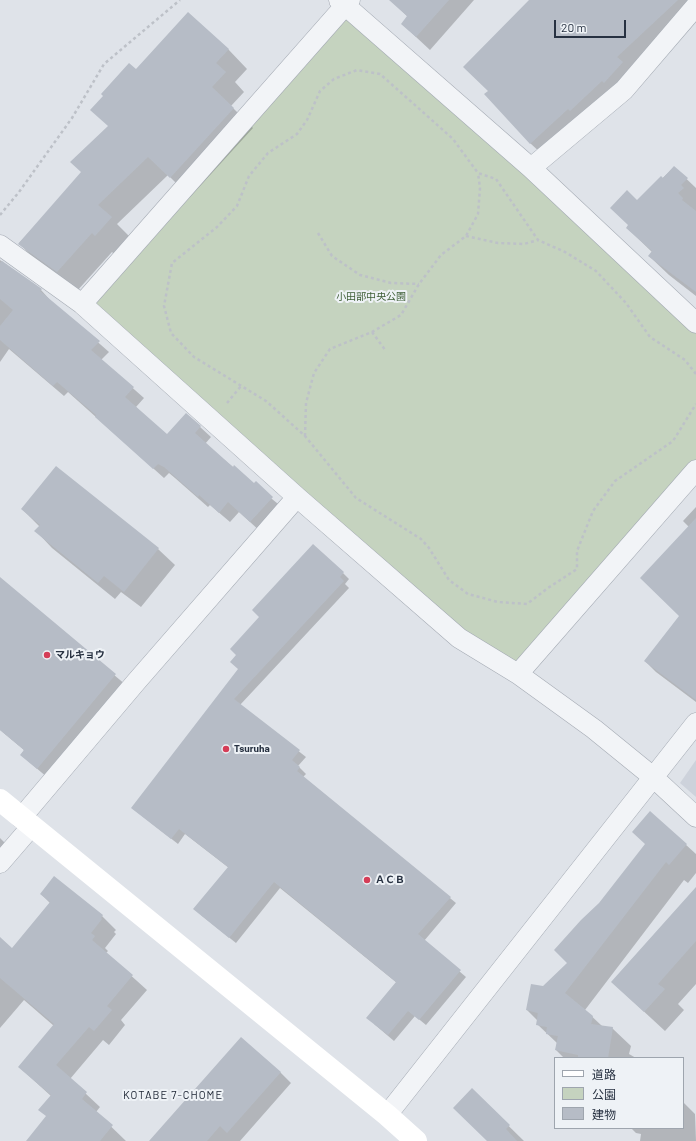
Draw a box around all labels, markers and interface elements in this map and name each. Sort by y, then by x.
scale bar [556,12,628,38]
text: 20 m [561,20,587,34]
park label: 小田部中央公園 [336,291,406,303]
place label: マルキョウ [55,649,105,661]
marker: マルキョウ [42,650,52,660]
place label: Tsuruha [234,743,270,755]
marker: Tsuruha [221,744,231,754]
place label: ＡＣＢ [375,874,405,886]
marker: ＡＣＢ [362,875,372,885]
legend [554,1057,684,1129]
text: 道路 [592,1067,616,1081]
text: 公園 [592,1087,616,1101]
district label: KOTABE 7-CHOME [123,1088,223,1102]
text: 建物 [592,1107,616,1121]

